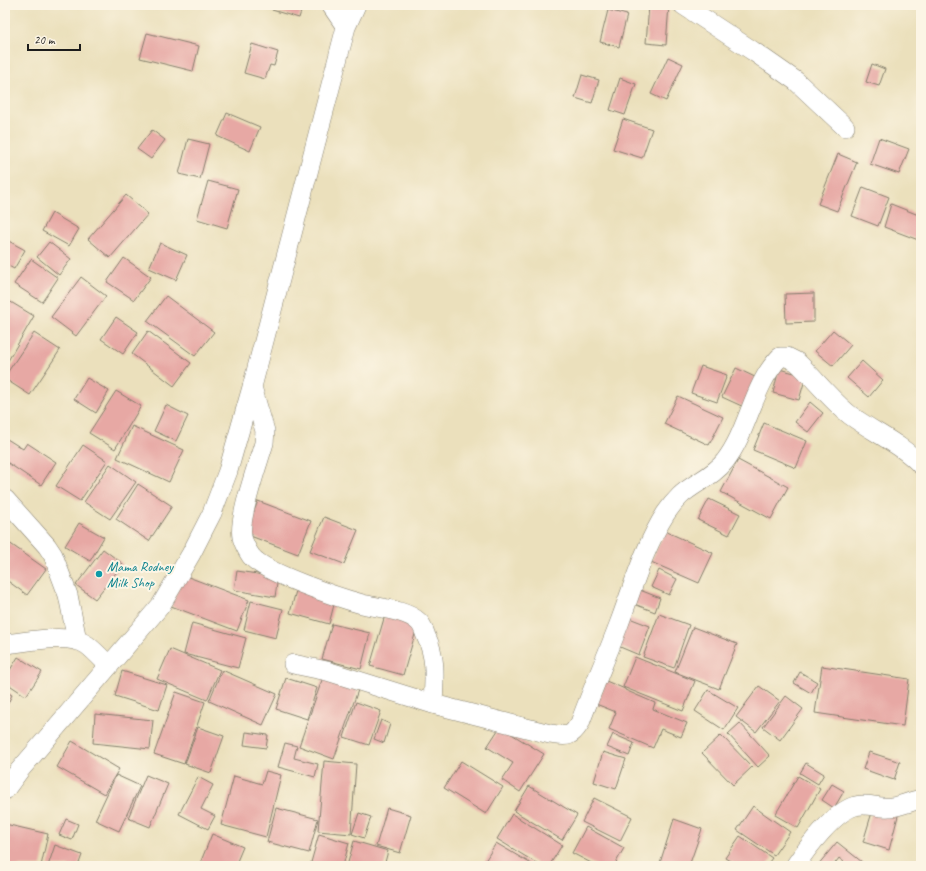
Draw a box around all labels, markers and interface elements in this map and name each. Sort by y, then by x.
scale bar [28,26,80,52]
text: 20 m [34,32,56,48]
place label: Mama Rodney Milk Shop [107,558,174,591]
marker: Mama Rodney Milk Shop [94,569,104,579]

